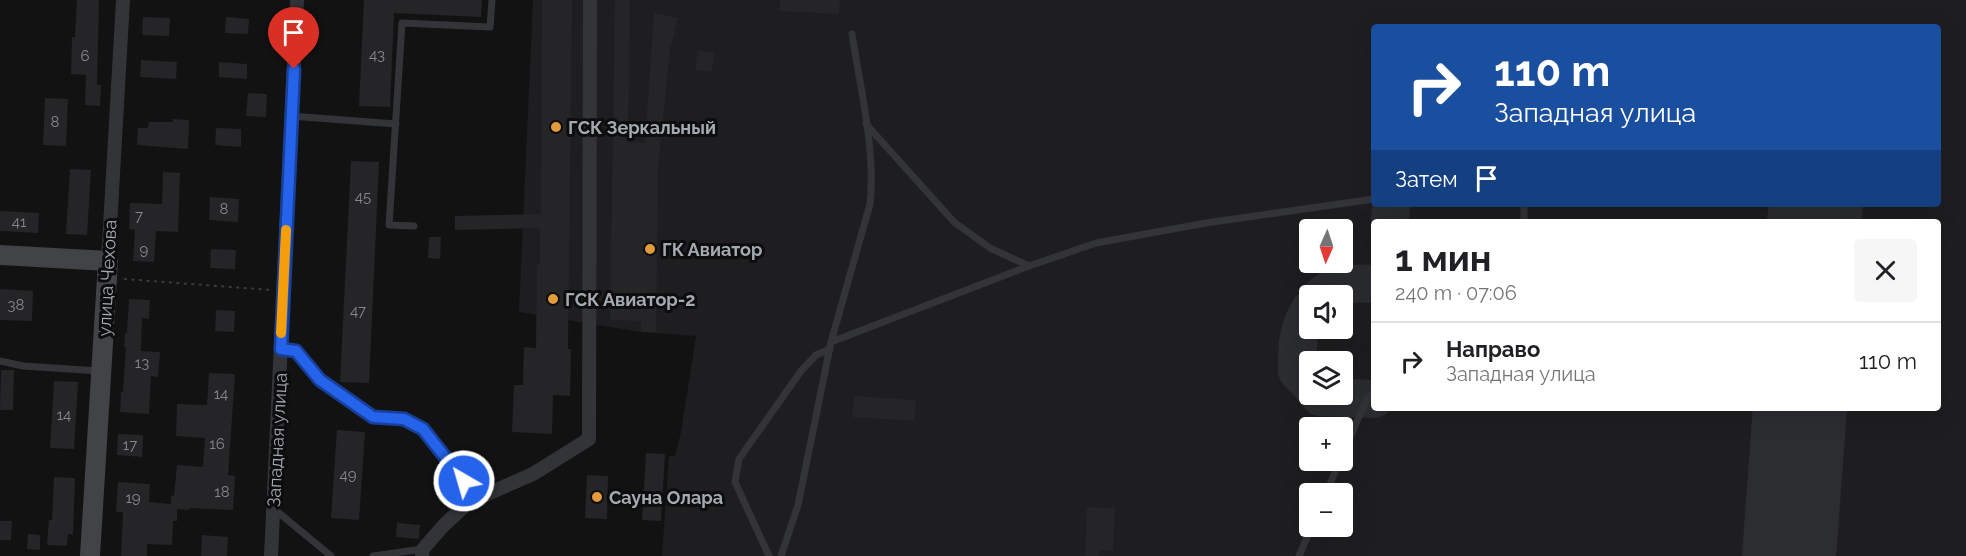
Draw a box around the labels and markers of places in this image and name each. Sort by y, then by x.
pin [268,7,319,69]
place label: ГСК Зеркальный [568,117,716,138]
marker: ГСК Зеркальный [549,120,563,134]
place label: ГК Авиатор [662,239,762,260]
marker: ГК Авиатор [643,242,657,256]
place label: ГСК Авиатор-2 [565,289,695,310]
marker: ГСК Авиатор-2 [546,292,560,306]
place label: Сауна Олара [609,487,723,508]
marker: Сауна Олара [590,490,604,504]

